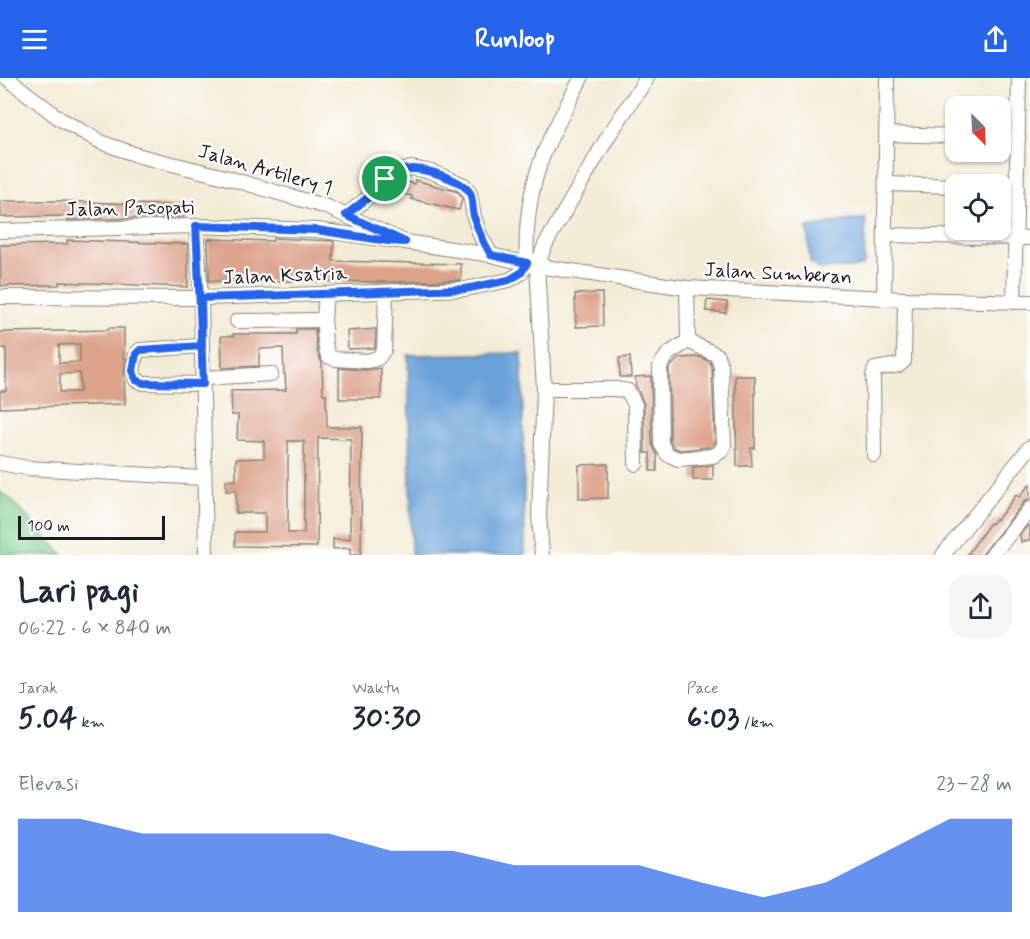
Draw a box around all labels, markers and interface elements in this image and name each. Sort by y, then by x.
text: Runloop [475,22,555,57]
icon: menu [18,23,51,56]
icon: share [979,23,1012,56]
north arrow [945,96,1011,162]
map controls [945,96,1011,240]
street label: Jalan Artilery 1 [195,138,335,202]
pin [359,153,410,204]
icon: arrive [368,162,401,195]
button: locate [945,174,1011,240]
street label: Jalan Pasopati [66,194,194,224]
street label: Jalan Sumberan [703,257,853,291]
street label: Jalan Ksatria [223,260,348,292]
scale bar [18,513,165,540]
text: 100 m [27,516,70,537]
text: Lari pagi [18,570,139,614]
button: share [949,575,1012,638]
text: 06:22 · 6 × 840 m [18,615,171,642]
text: Jarak [18,678,57,699]
text: Waktu [352,678,400,699]
text: Pace [687,678,719,699]
text: 5.04 [18,699,77,738]
text: 30:30 [352,699,422,738]
text: 6:03 [687,699,740,738]
text: km [77,712,105,733]
text: /km [740,712,774,733]
text: Elevasi [18,771,78,798]
text: 23–28 m [936,771,1012,798]

